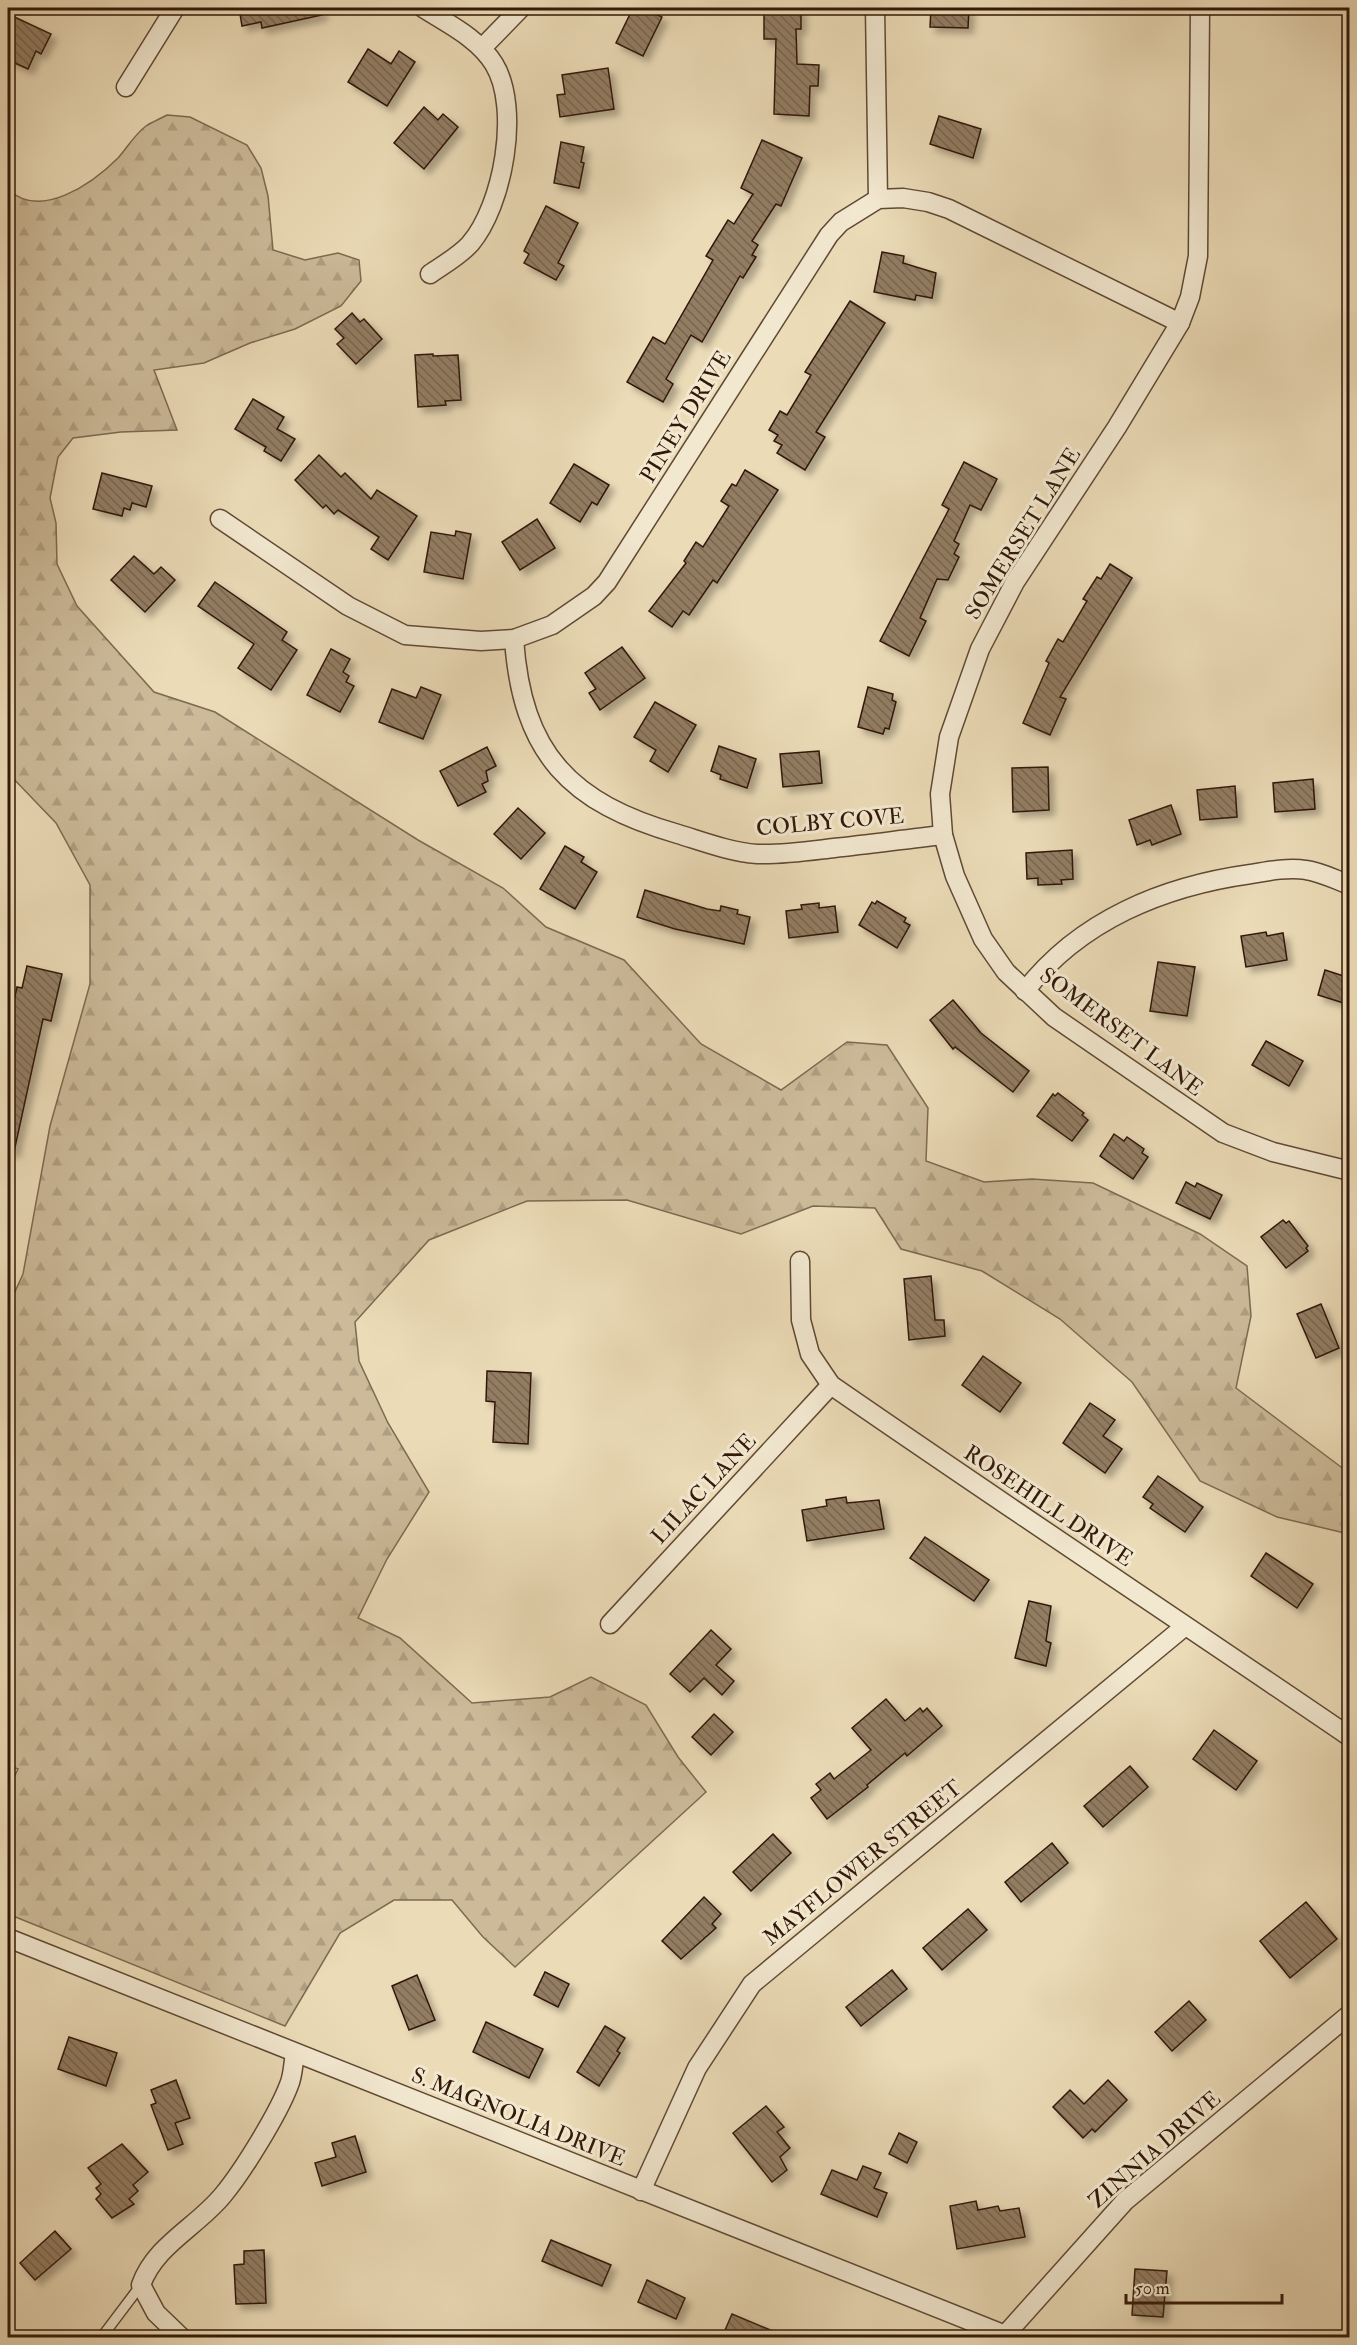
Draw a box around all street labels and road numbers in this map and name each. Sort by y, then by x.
street label: PINEY DRIVE [634,345,738,488]
street label: SOMERSET LANE [959,442,1087,625]
street label: COLBY COVE [755,802,905,842]
street label: SOMERSET LANE [1034,961,1209,1103]
street label: LILAC LANE [645,1427,762,1550]
street label: ROSEHILL DRIVE [958,1439,1139,1573]
street label: MAYFLOWER STREET [758,1774,968,1952]
street label: S. MAGNOLIA DRIVE [407,2061,630,2173]
street label: ZINNIA DRIVE [1083,2085,1227,2215]

